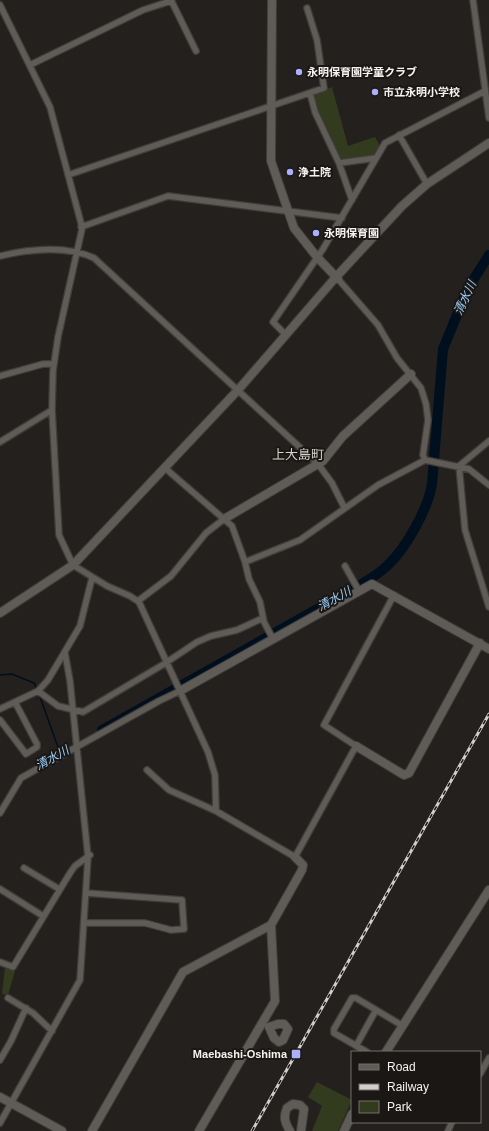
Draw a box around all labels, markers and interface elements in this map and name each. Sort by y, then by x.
place label: 永明保育園学童クラブ [307,66,417,78]
marker: 永明保育園学童クラブ [294,67,304,77]
place label: 市立永明小学校 [383,86,460,98]
marker: 市立永明小学校 [370,87,380,97]
place label: 浄土院 [298,166,331,178]
marker: 浄土院 [285,167,295,177]
place label: 永明保育園 [324,227,379,239]
marker: 永明保育園 [311,228,321,238]
water label: 清水川 [451,277,480,317]
district label: 上大島町 [272,447,324,462]
water label: 清水川 [315,583,355,614]
water label: 清水川 [33,742,73,773]
place label: Maebashi-Oshima [193,1048,288,1060]
marker: Maebashi-Oshima [290,1048,302,1060]
legend [351,1051,481,1123]
text: Road [387,1060,416,1074]
text: Railway [387,1080,429,1094]
text: Park [387,1100,413,1114]

